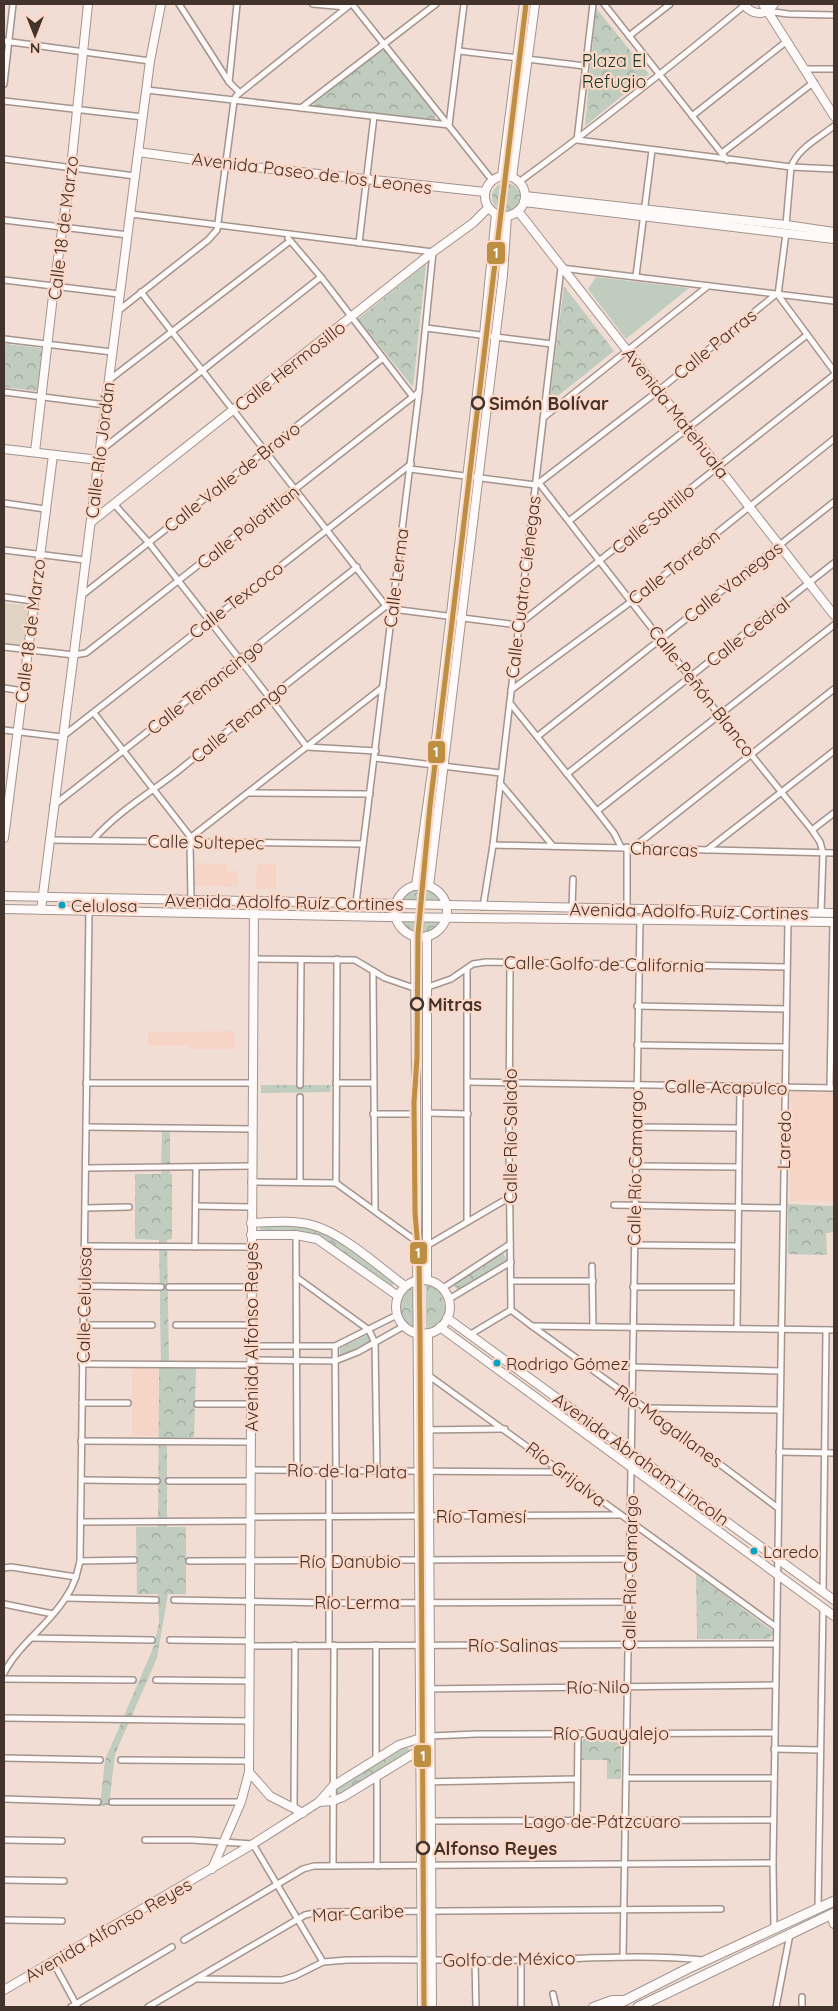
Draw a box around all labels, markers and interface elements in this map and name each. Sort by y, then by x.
north arrow [10,10,60,60]
text: N [30,39,40,57]
park label: Plaza El Refugio [582,49,646,93]
street label: Avenida Paseo de los Leones [191,147,433,199]
street label: Calle 18 de Marzo [43,155,83,301]
line badge: 1 [486,241,506,265]
text: 1 [493,244,499,262]
street label: Calle Parras [669,303,761,385]
street label: Calle Hermosillo [230,316,350,416]
street label: Avenida Matehuala [618,343,734,483]
street label: Calle Río Jordán [80,380,120,520]
place label: Simón Bolívar [489,392,609,415]
marker: Simón Bolívar [471,396,485,410]
street label: Calle Valle de Bravo [159,417,305,537]
street label: Calle Saltillo [607,479,699,559]
street label: Calle Polotitlan [192,480,304,574]
street label: Calle Cuatro Ciénegas [500,494,546,680]
street label: Calle Torreón [623,524,725,610]
street label: Calle Lerma [379,527,413,629]
street label: Calle Vanegas [679,536,787,628]
street label: Calle Texcoco [184,556,288,644]
street label: Calle 18 de Marzo [10,558,50,704]
street label: Calle Cedral [701,592,795,672]
street label: Calle Peñón Blanco [644,621,760,761]
street label: Calle Tenancingo [142,634,268,740]
street label: Calle Tenango [186,676,292,768]
line badge: 1 [427,740,446,764]
text: 1 [433,743,439,761]
street label: Calle Sultepec [147,829,265,855]
street label: Charcas [630,836,698,862]
street label: Avenida Adolfo Ruíz Cortines [164,888,404,916]
place label: Celulosa [71,895,138,916]
street label: Avenida Adolfo Ruíz Cortines [569,897,809,925]
marker: Celulosa [57,900,67,910]
street label: Calle Golfo de California [504,951,704,977]
place label: Mitras [428,993,482,1016]
marker: Mitras [410,997,424,1011]
street label: Calle Río Salado [499,1068,522,1204]
street label: Calle Acapulco [664,1074,788,1100]
street label: Calle Río Camargo [622,1090,648,1246]
street label: Laredo [772,1110,796,1170]
line badge: 1 [409,1241,428,1265]
street label: Avenida Alfonso Reyes [240,1242,263,1432]
text: 1 [415,1244,421,1262]
street label: Calle Celulosa [71,1247,97,1363]
place label: Rodrigo Gómez [506,1353,629,1374]
marker: Rodrigo Gómez [492,1358,502,1368]
street label: Río Magallanes [611,1379,727,1473]
street label: Avenida Abraham Lincoln [548,1387,734,1531]
street label: Río Grijalva [521,1436,611,1512]
street label: Río de la Plata [287,1458,407,1484]
street label: Calle Río Camargo [617,1495,643,1651]
street label: Río Tamesí [436,1505,526,1528]
place label: Laredo [763,1541,819,1562]
marker: Laredo [749,1546,759,1556]
street label: Río Danubio [299,1550,401,1573]
street label: Río Lerma [314,1591,400,1614]
street label: Río Salinas [468,1634,558,1657]
street label: Río Nilo [566,1675,630,1699]
street label: Río Guayalejo [553,1722,669,1745]
line badge: 1 [413,1744,432,1768]
text: 1 [420,1747,426,1765]
street label: Lago de Pátzcuaro [523,1810,681,1833]
place label: Alfonso Reyes [434,1837,557,1860]
marker: Alfonso Reyes [416,1841,430,1855]
street label: Avenida Alfonso Reyes [20,1873,196,1987]
street label: Mar Caribe [311,1899,405,1927]
street label: Golfo de México [442,1946,576,1972]

